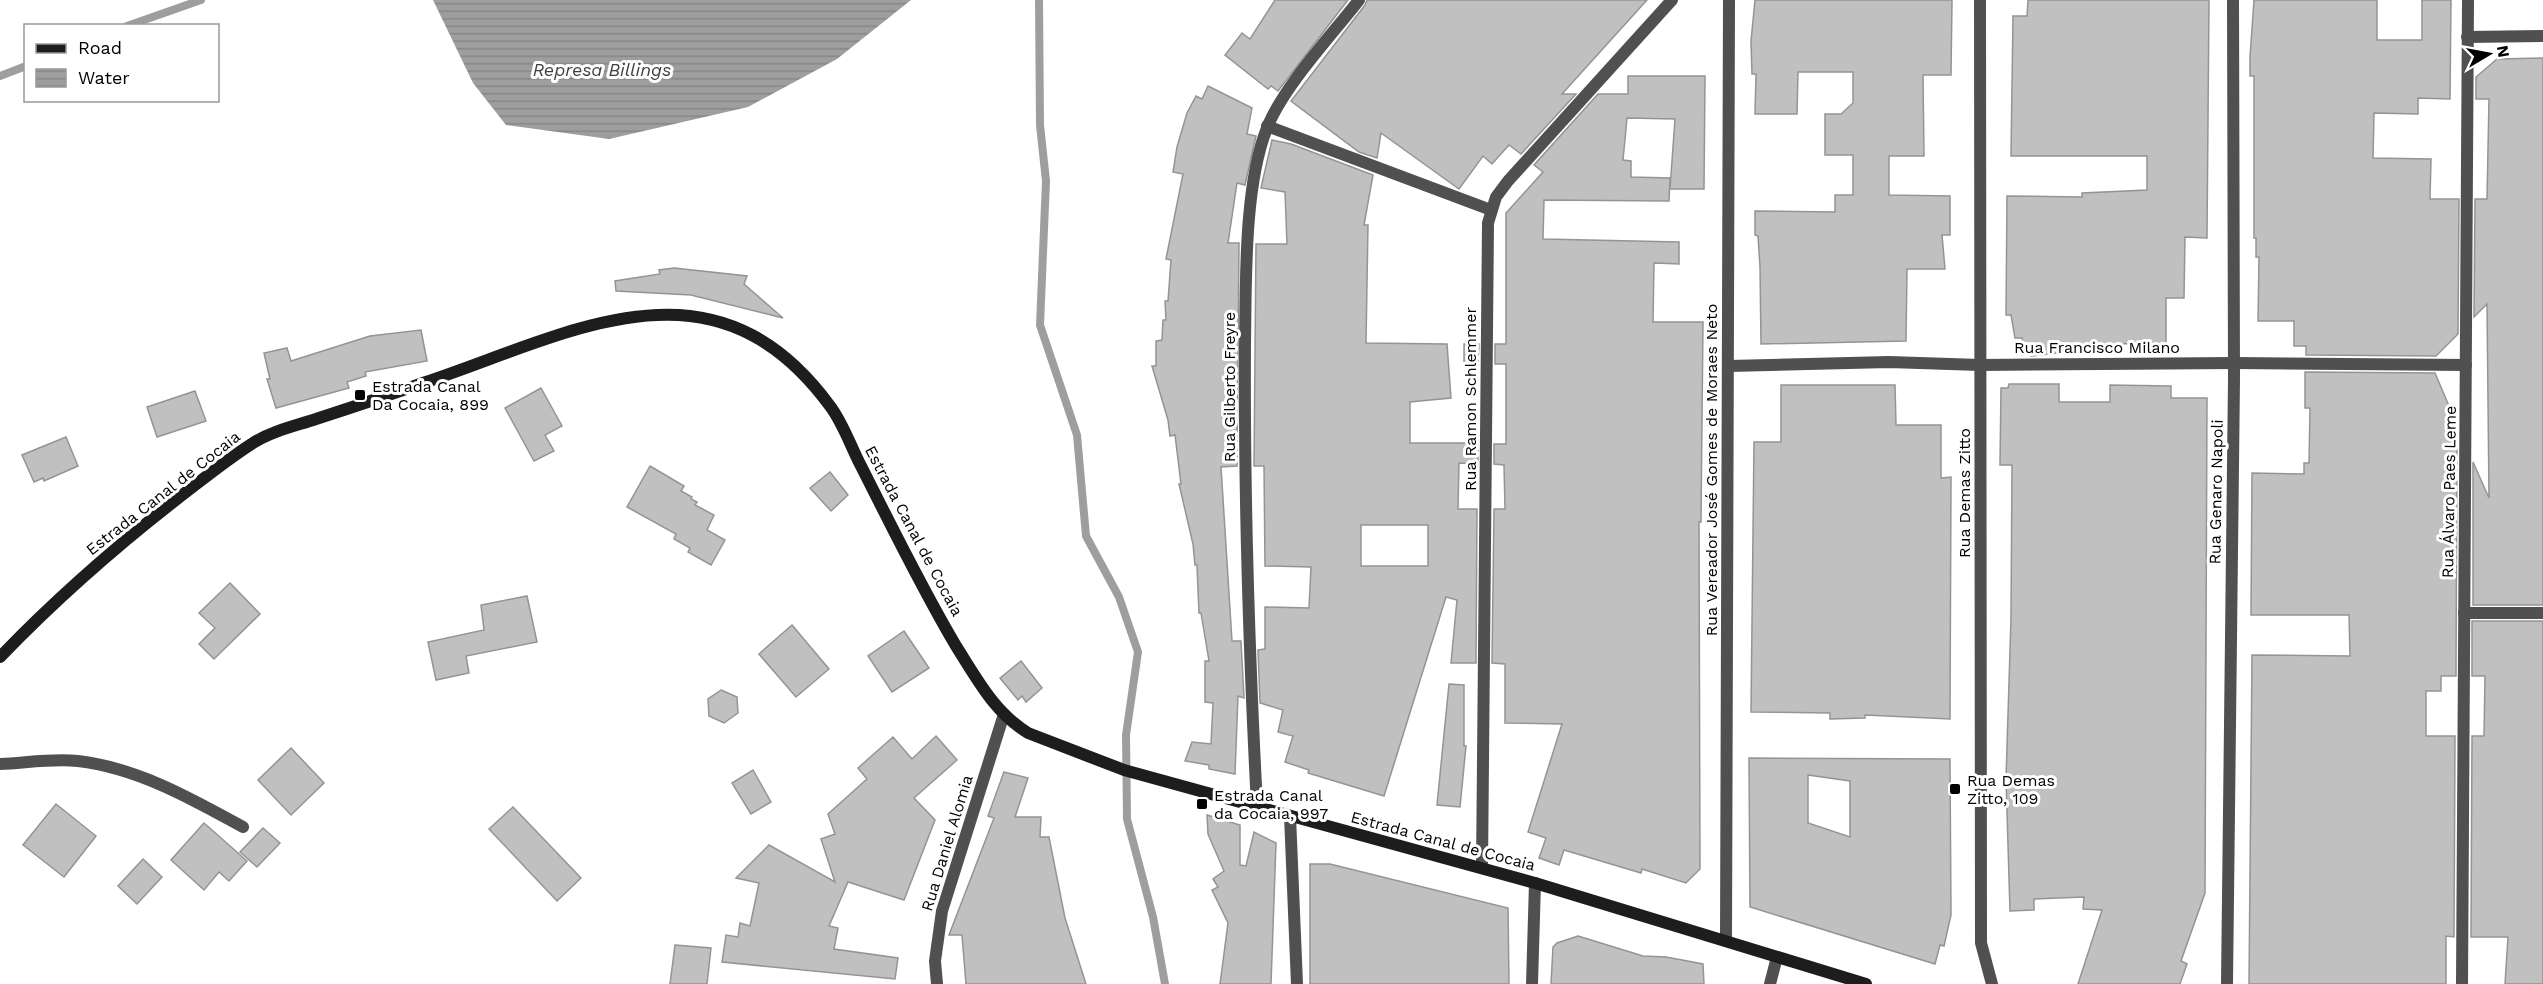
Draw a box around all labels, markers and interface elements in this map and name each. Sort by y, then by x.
legend [24,24,219,102]
north arrow [2459,24,2519,84]
text: Road [78,37,122,58]
text: N [2493,44,2514,59]
water label: Represa Billings [533,59,671,80]
text: Water [78,67,130,88]
street label: Rua Vereador José Gomes de Moraes Neto [1702,304,1721,636]
street label: Rua Ramon Schlemmer [1461,307,1480,491]
street label: Rua Gilberto Freyre [1220,312,1239,462]
street label: Rua Francisco Milano [2014,338,2180,357]
place label: Estrada Canal Da Cocaia, 899 [372,377,489,414]
marker: Estrada Canal Da Cocaia, 899 [353,388,367,402]
street label: Rua Álvaro Paes Leme [2438,406,2460,578]
street label: Rua Genaro Napoli [2205,419,2227,565]
street label: Estrada Canal de Cocaia [82,427,244,559]
street label: Rua Demas Zitto [1955,428,1974,558]
street label: Estrada Canal de Cocaia [861,443,967,619]
place label: Rua Demas Zitto, 109 [1967,771,2055,808]
street label: Rua Daniel Alomia [917,773,977,913]
marker: Rua Demas Zitto, 109 [1948,782,1962,796]
place label: Estrada Canal da Cocaia, 997 [1214,786,1328,823]
marker: Estrada Canal da Cocaia, 997 [1195,797,1209,811]
street label: Estrada Canal de Cocaia [1349,807,1537,875]

